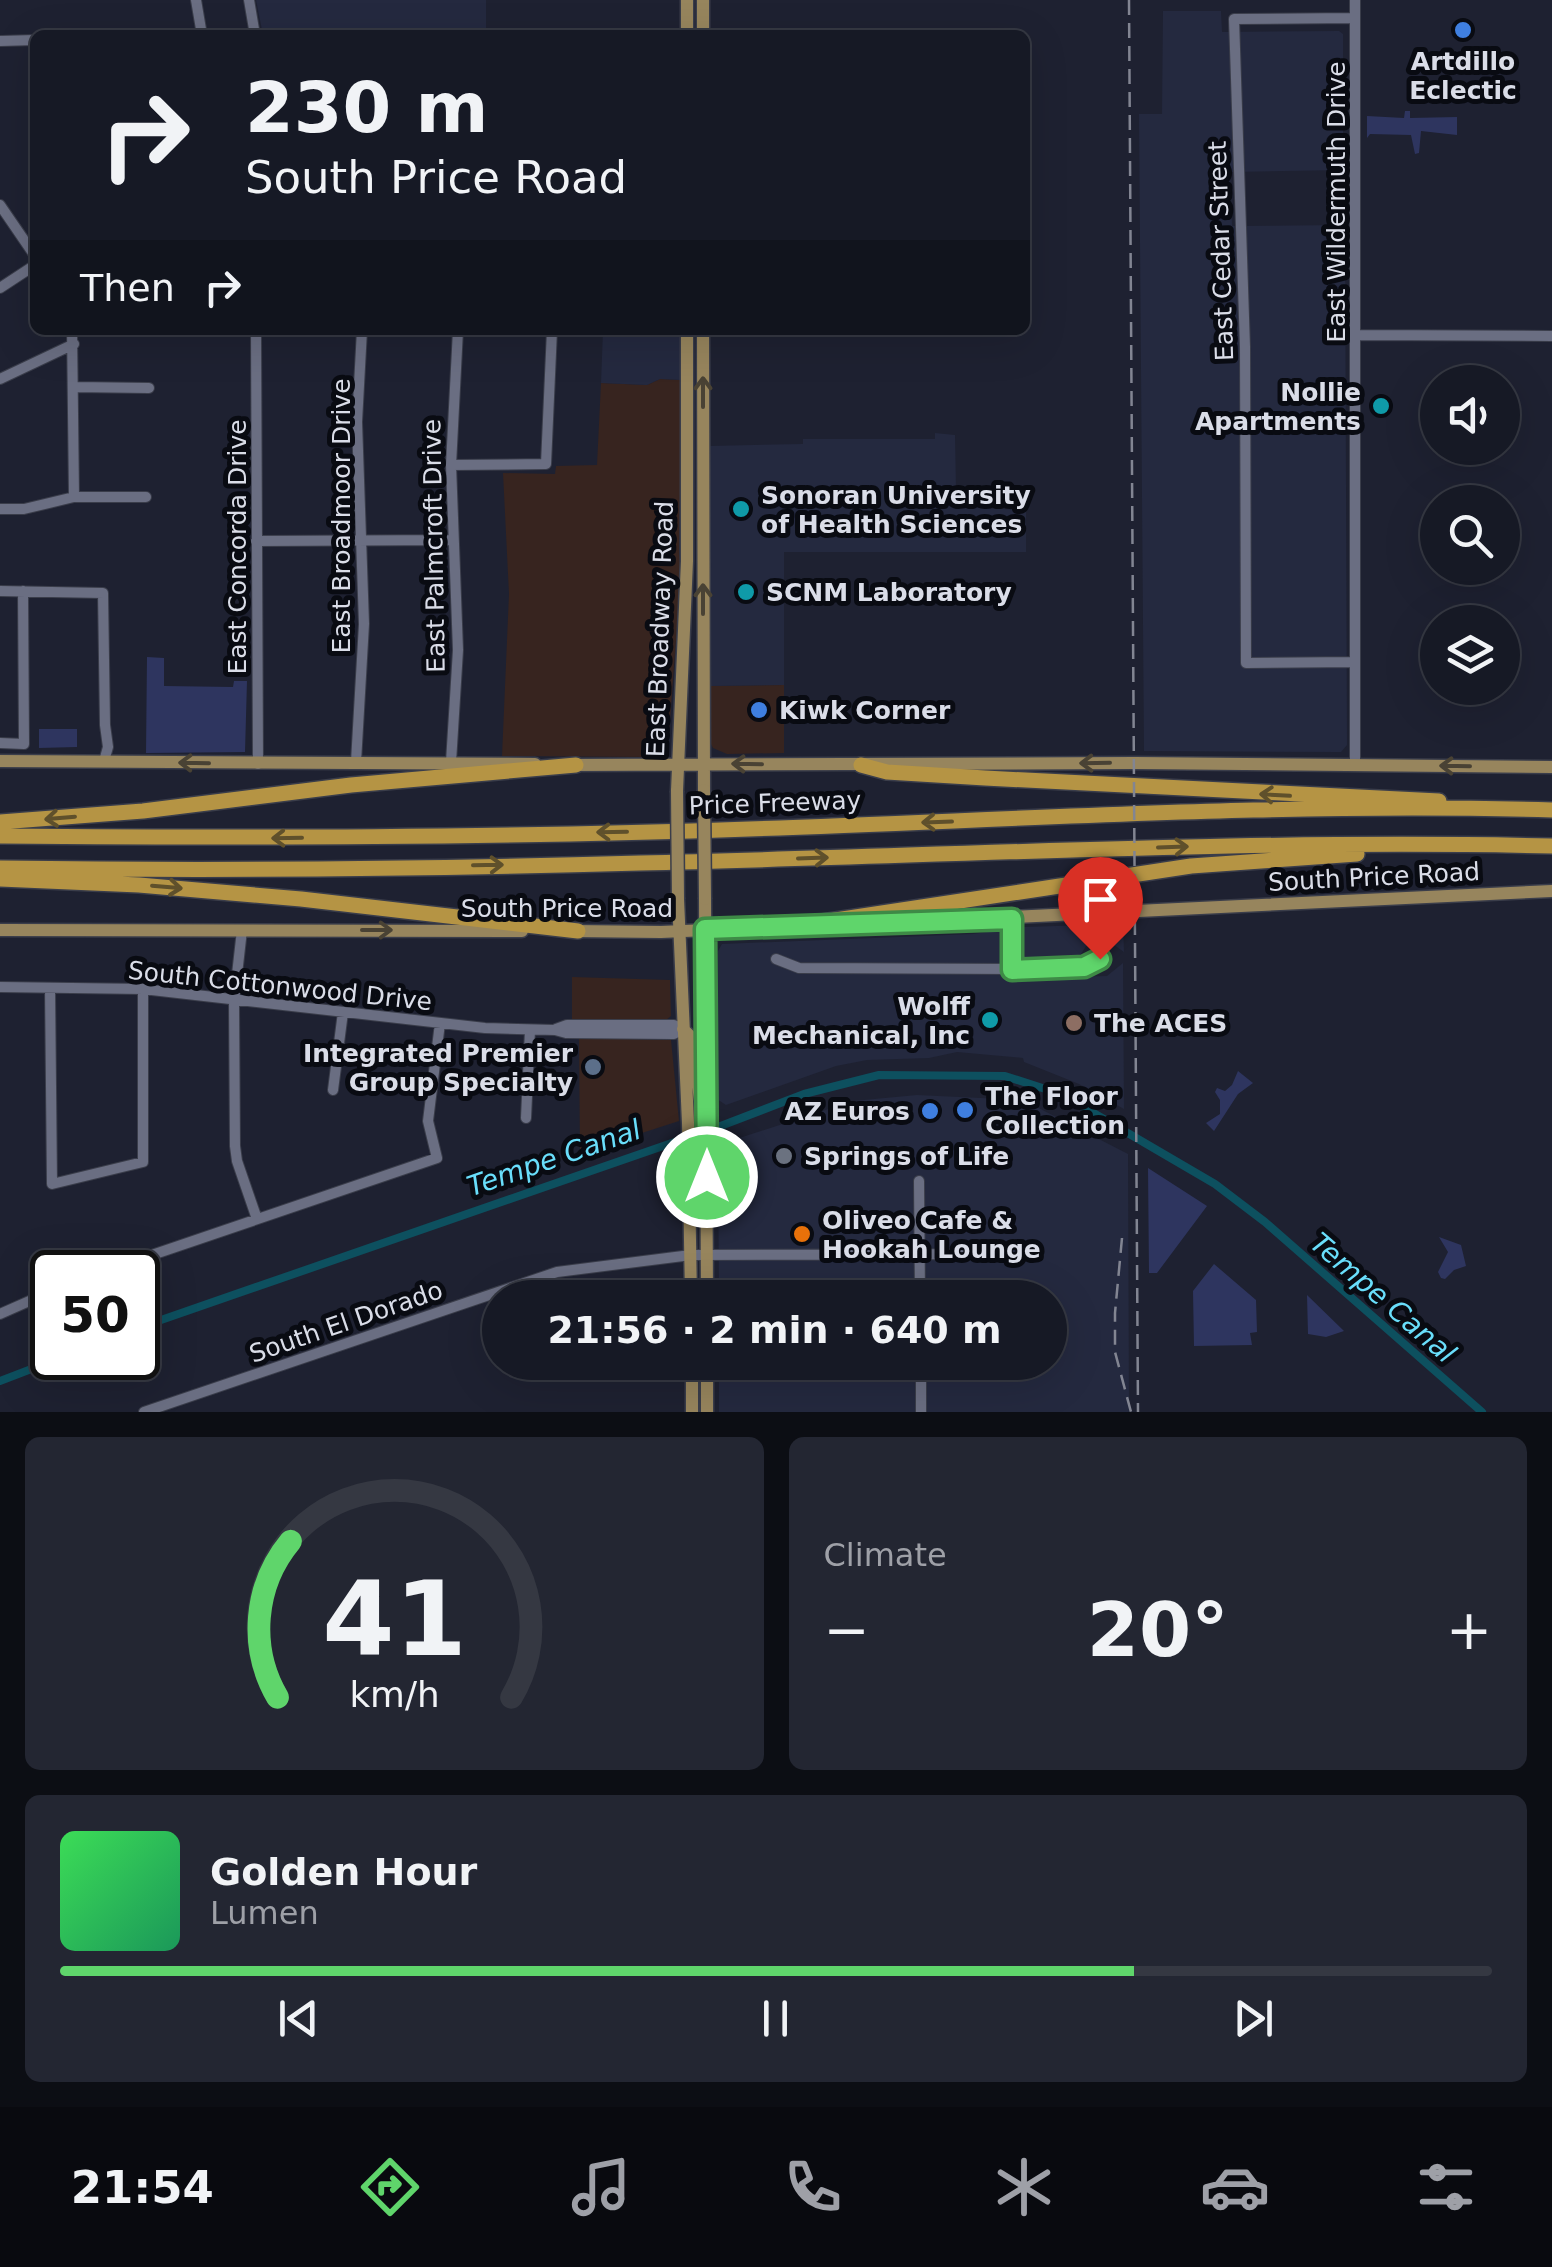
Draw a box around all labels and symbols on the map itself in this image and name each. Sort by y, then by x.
marker: Artdillo Eclectic [1452,19,1474,41]
place label: Artdillo Eclectic [1409,47,1517,105]
street label: East Wildermuth Drive [1322,61,1351,343]
street label: East Cedar Street [1203,140,1239,361]
one-way arrow [694,376,712,408]
street label: East Broadmoor Drive [327,378,356,654]
place label: Nollie Apartments [1195,378,1361,436]
marker: Nollie Apartments [1370,395,1392,417]
street label: East Concorda Drive [223,419,252,675]
street label: East Palmcroft Drive [417,419,451,673]
place label: Sonoran University of Health Sciences [761,481,1031,539]
marker: Sonoran University of Health Sciences [730,498,752,520]
street label: East Broadway Road [641,500,679,758]
place label: SCNM Laboratory [766,578,1012,607]
marker: SCNM Laboratory [735,581,757,603]
one-way arrow [694,584,712,616]
place label: Kiwk Corner [779,696,951,725]
marker: Kiwk Corner [748,699,770,721]
one-way arrow [178,753,210,772]
one-way arrow [731,754,764,774]
one-way arrow [1079,754,1111,773]
one-way arrow [1439,756,1472,776]
street label: Price Freeway [688,785,862,821]
one-way arrow [1260,785,1292,804]
one-way arrow [44,809,76,828]
one-way arrow [922,813,954,832]
one-way arrow [597,822,630,842]
one-way arrow [272,828,304,847]
one-way arrow [1156,837,1188,856]
one-way arrow [796,848,828,867]
one-way arrow [471,856,503,875]
pin [1058,857,1143,960]
street label: South Price Road [1267,857,1481,897]
one-way arrow [151,878,183,897]
street label: South Price Road [461,894,673,923]
one-way arrow [360,920,393,940]
street label: South Cottonwood Drive [127,956,433,1016]
place label: Wolff Mechanical, Inc [752,992,971,1050]
marker: Wolff Mechanical, Inc [979,1009,1001,1031]
place label: The ACES [1094,1009,1227,1038]
marker: The ACES [1063,1012,1085,1034]
place label: Integrated Premier Group Specialty [303,1039,574,1097]
marker: Integrated Premier Group Specialty [582,1056,604,1078]
place label: The Floor Collection [985,1082,1125,1140]
place label: AZ Euros [785,1097,910,1126]
marker: The Floor Collection [954,1099,976,1121]
marker: AZ Euros [919,1100,941,1122]
water label: Tempe Canal [463,1113,645,1203]
position arrow [655,1125,759,1229]
place label: Springs of Life [804,1142,1009,1171]
marker: Springs of Life [773,1145,795,1167]
place label: Oliveo Cafe & Hookah Lounge [822,1206,1041,1264]
marker: Oliveo Cafe & Hookah Lounge [791,1223,813,1245]
water label: Tempe Canal [1304,1226,1462,1370]
speed limit sign: 50 [30,1250,160,1380]
street label: South El Dorado [245,1275,447,1369]

